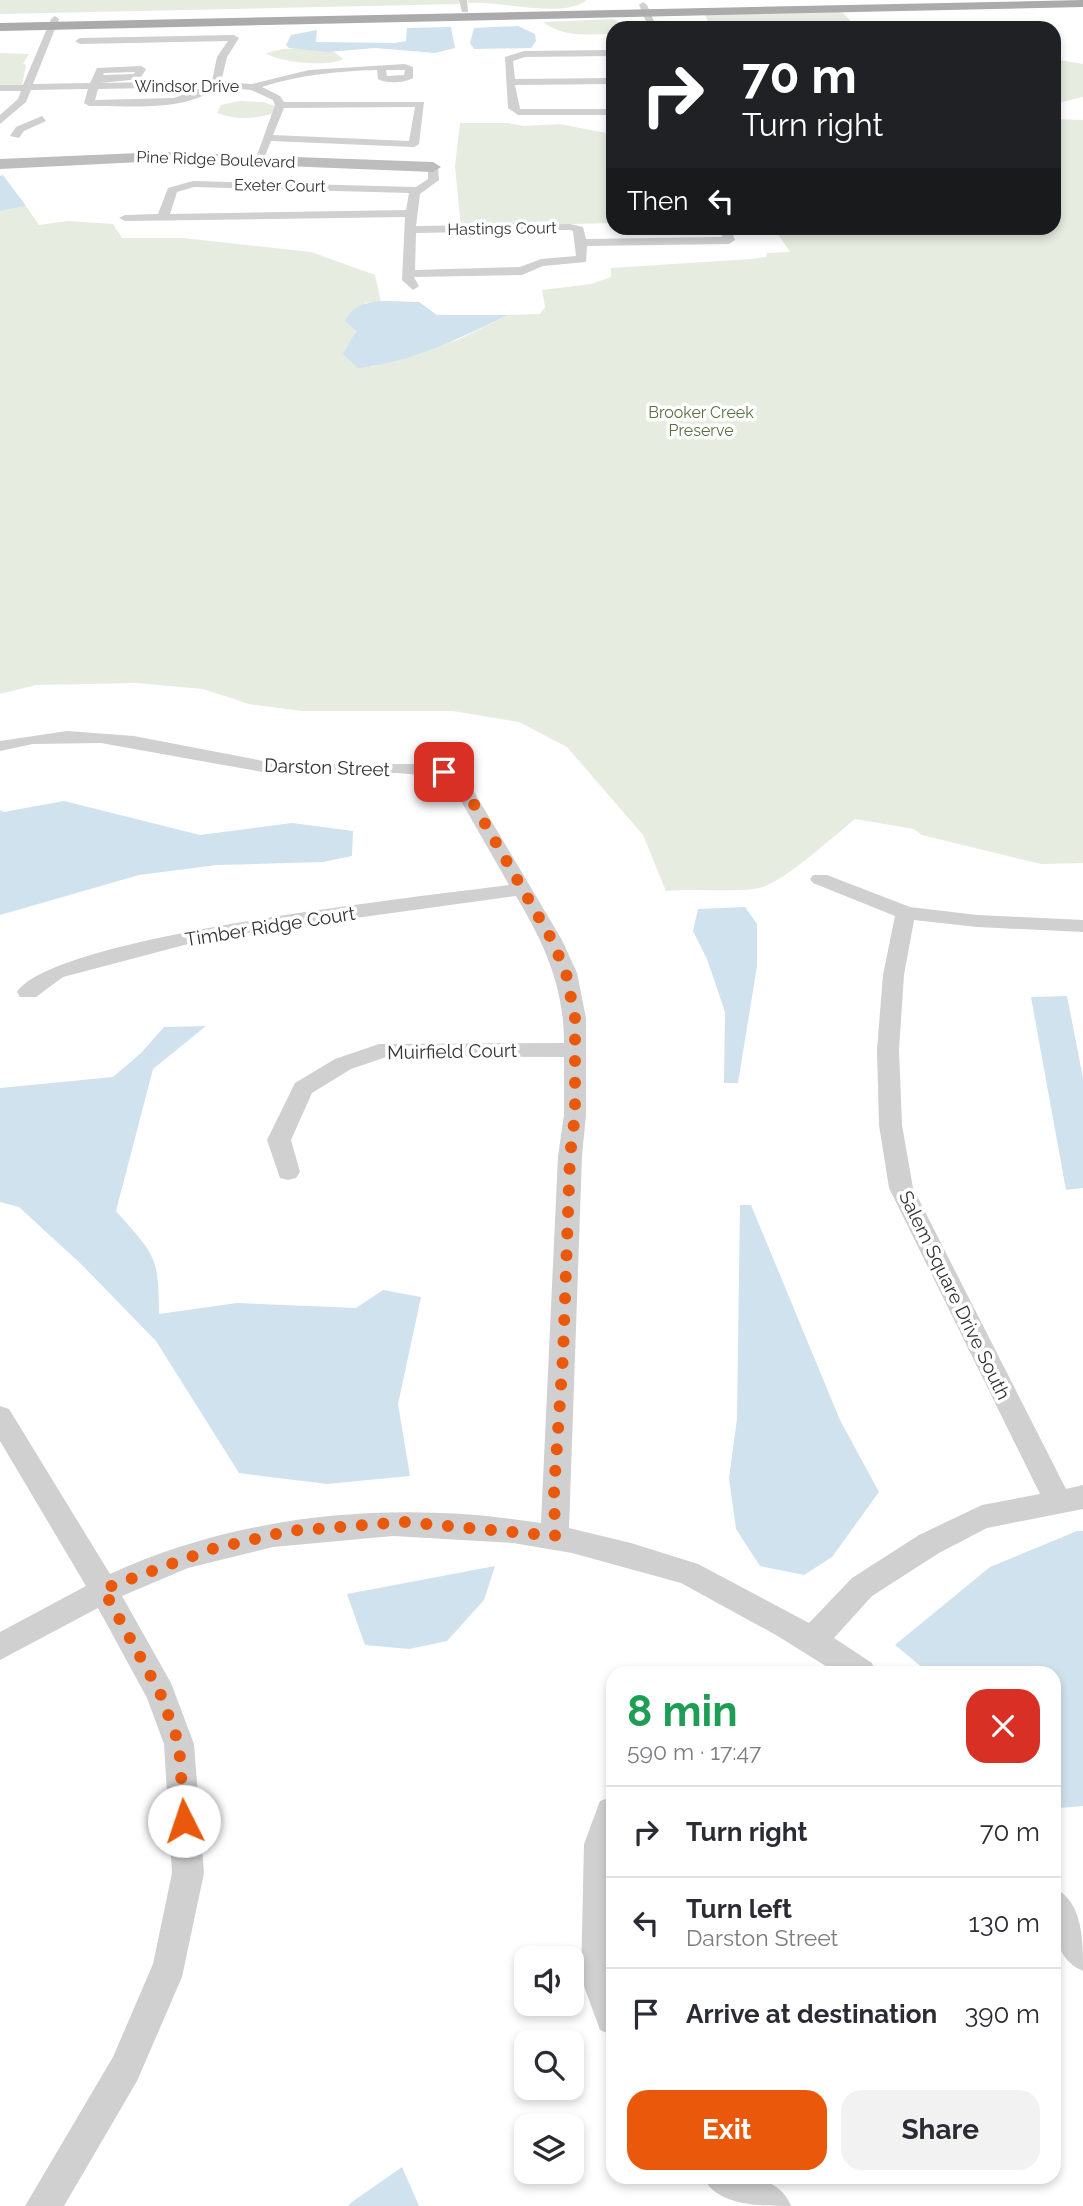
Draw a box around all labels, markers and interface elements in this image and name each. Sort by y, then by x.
text: 70 m [742,47,857,104]
icon: right [627,49,718,140]
street label: Windsor Drive [135,77,239,96]
text: Turn right [742,106,883,143]
street label: Pine Ridge Boulevard [136,147,296,172]
street label: Exeter Court [234,175,327,196]
icon: left [702,182,740,220]
text: Then [627,186,688,216]
street label: Hastings Court [447,218,557,239]
park label: Brooker Creek Preserve [648,403,754,440]
pin [414,742,474,802]
icon: arrive [425,753,463,791]
street label: Darston Street [264,754,391,780]
street label: Timber Ridge Court [183,902,357,950]
street label: Muirfield Court [387,1039,518,1063]
street label: Salem Square Drive South [895,1187,1015,1403]
text: 8 min [627,1687,738,1736]
button: close [966,1689,1040,1763]
text: 590 m · 17:47 [627,1738,761,1765]
position arrow [147,1784,221,1858]
icon: right [627,1813,665,1851]
text: Turn right [686,1817,807,1847]
text: 70 m [980,1817,1040,1847]
text: Turn left [686,1894,792,1924]
icon: left [627,1904,665,1942]
text: 130 m [969,1908,1040,1938]
text: Darston Street [686,1924,838,1951]
map controls [514,1946,584,2184]
button: sound [514,1946,584,2016]
icon: arrive [627,1995,665,2033]
text: Arrive at destination [686,1999,937,2029]
text: 390 m [964,1999,1040,2029]
button: search [514,2030,584,2100]
button: Exit [627,2090,827,2170]
button: Share [841,2090,1040,2170]
button: layers [514,2114,584,2184]

